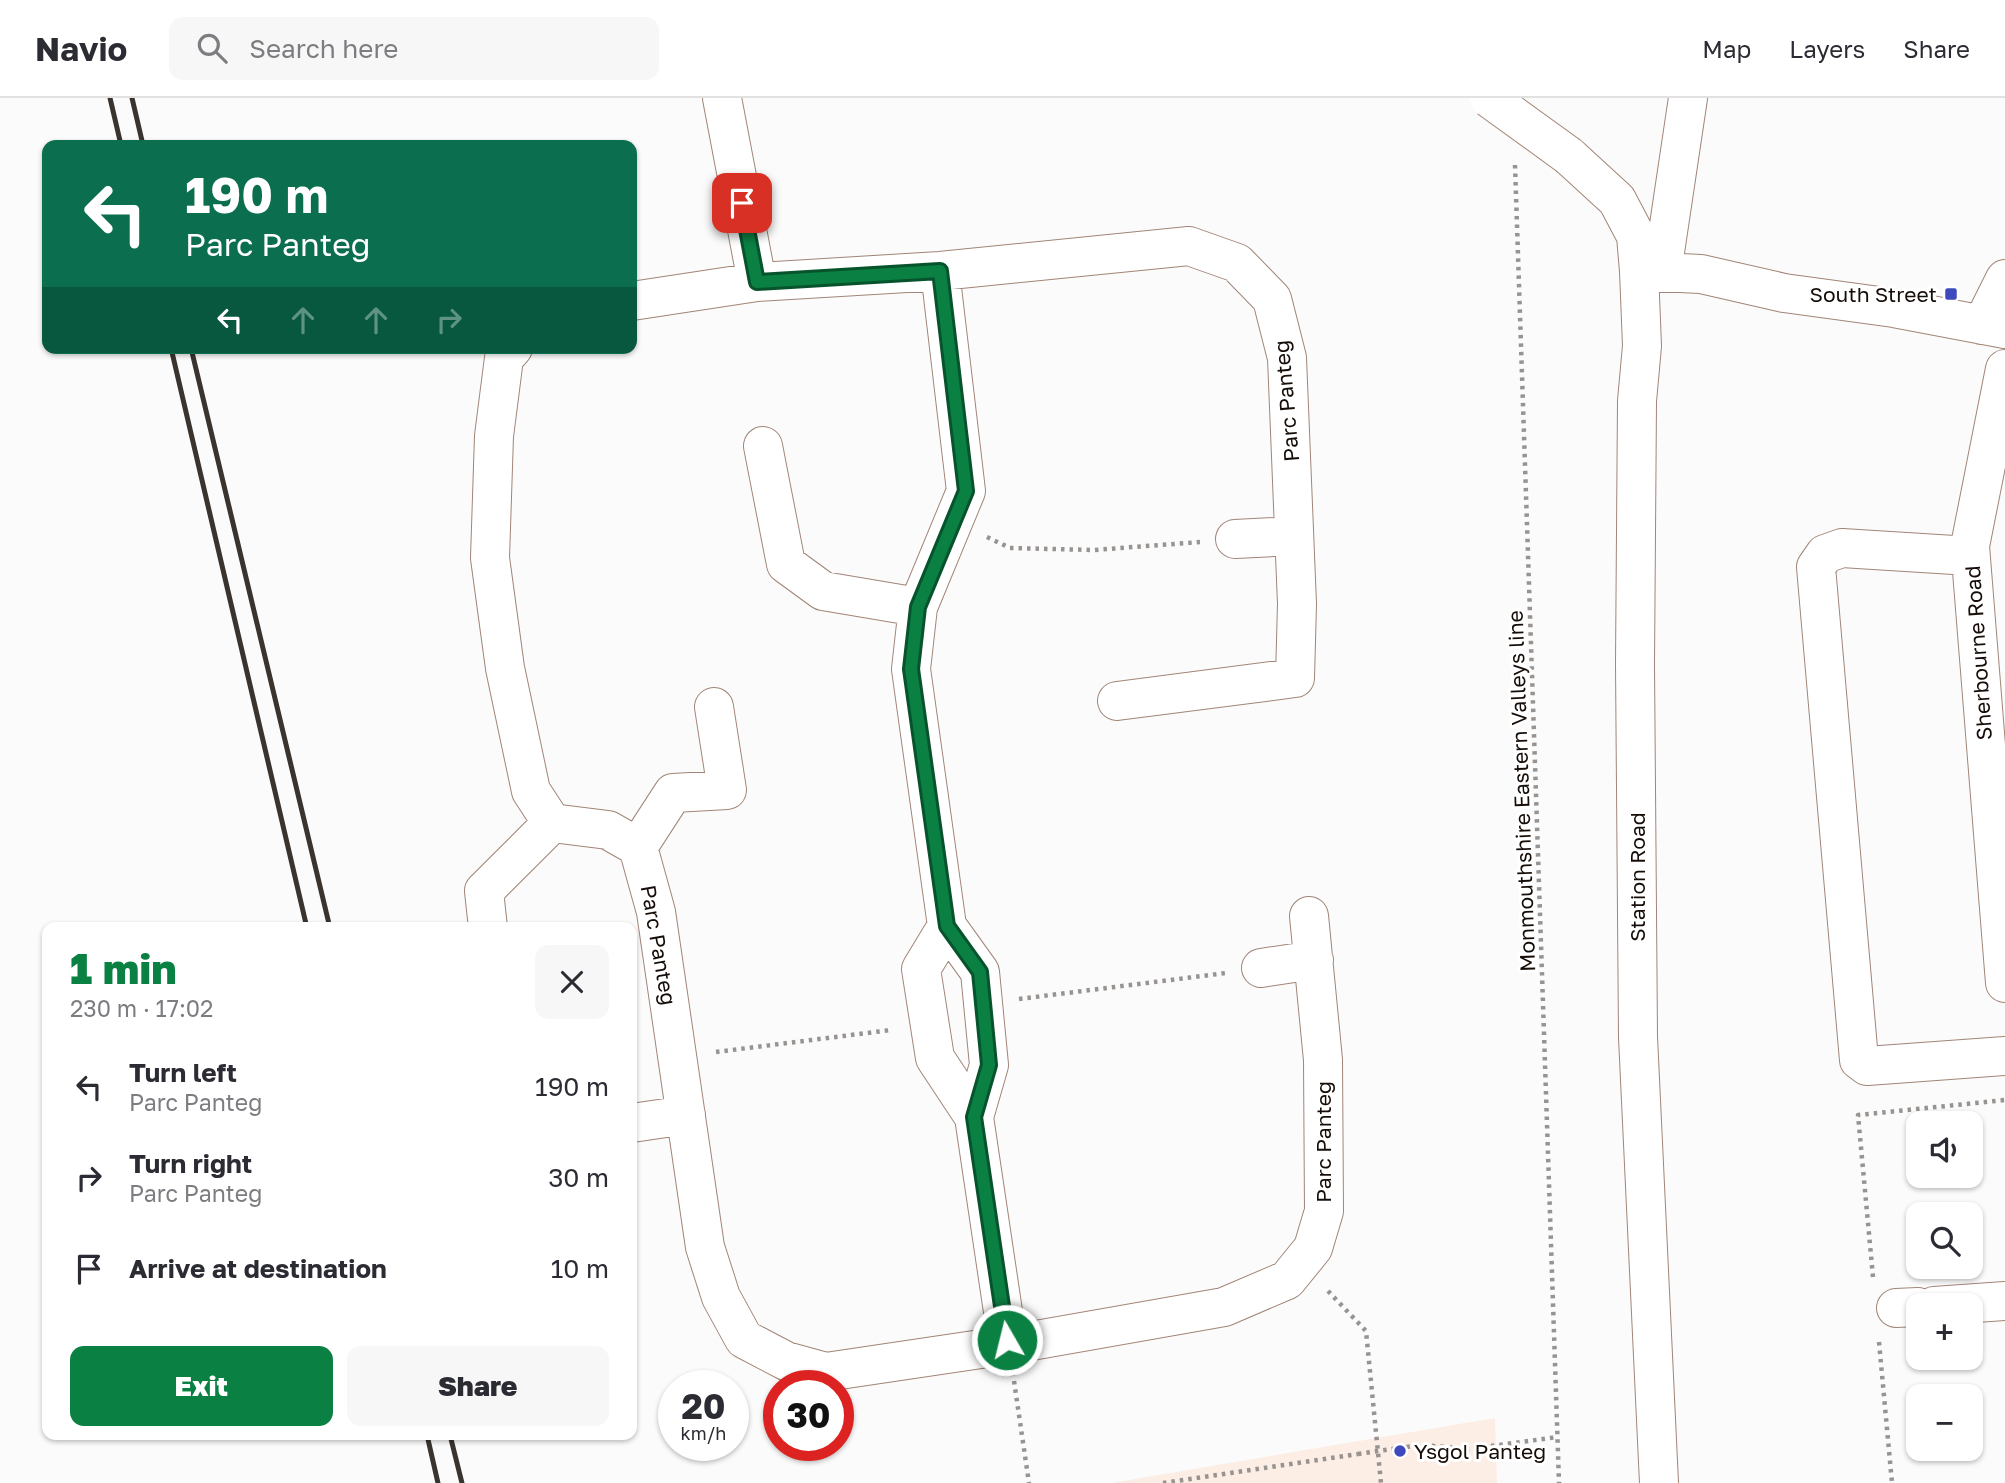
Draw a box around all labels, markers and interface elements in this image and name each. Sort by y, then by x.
search box [169,17,659,80]
text: Navio [35,29,127,68]
icon: search [193,29,231,67]
text: Search here [249,33,398,64]
text: Map [1702,34,1751,63]
text: Layers [1789,34,1865,63]
text: Share [1903,34,1970,63]
text: 190 m [185,165,328,224]
icon: left [70,168,161,259]
pin [712,173,772,233]
icon: arrive [723,184,761,222]
text: Parc Panteg [185,225,370,263]
place label: South Street [1810,281,1937,307]
marker: South Street [1943,286,1959,302]
icon: left [211,301,249,339]
icon: ahead [284,301,322,339]
icon: ahead [357,301,395,339]
icon: right [430,301,468,339]
street label: Parc Panteg [1268,339,1304,463]
street label: Sherbourne Road [1959,565,1997,741]
street label: Monmouthshire Eastern Valleys line [1502,610,1540,972]
street label: Station Road [1624,812,1650,942]
street label: Parc Panteg [636,883,682,1007]
text: 1 min [70,943,177,993]
button: close [535,945,609,1019]
text: 230 m · 17:02 [70,994,213,1022]
text: Turn left [129,1057,237,1088]
icon: left [70,1068,108,1106]
text: 190 m [535,1071,609,1102]
street label: Parc Panteg [1310,1081,1336,1203]
text: Parc Panteg [129,1088,262,1116]
map controls [1906,1111,1983,1461]
button: sound [1906,1111,1983,1188]
text: Turn right [129,1148,252,1179]
icon: right [70,1159,108,1197]
text: 30 m [548,1162,609,1193]
text: Parc Panteg [129,1179,262,1207]
button: search [1906,1202,1983,1279]
icon: arrive [70,1250,108,1288]
text: Arrive at destination [129,1253,387,1284]
text: 10 m [551,1253,609,1284]
button: + [1906,1293,1983,1370]
position arrow [970,1303,1044,1377]
button: Exit [70,1346,333,1426]
button: Share [347,1346,609,1426]
speed limit sign: 30 [763,1370,854,1461]
button: − [1906,1384,1983,1461]
text: 20 [681,1385,726,1427]
text: km/h [681,1422,726,1444]
place label: Ysgol Panteg [1414,1438,1546,1464]
marker: Ysgol Panteg [1392,1443,1408,1459]

